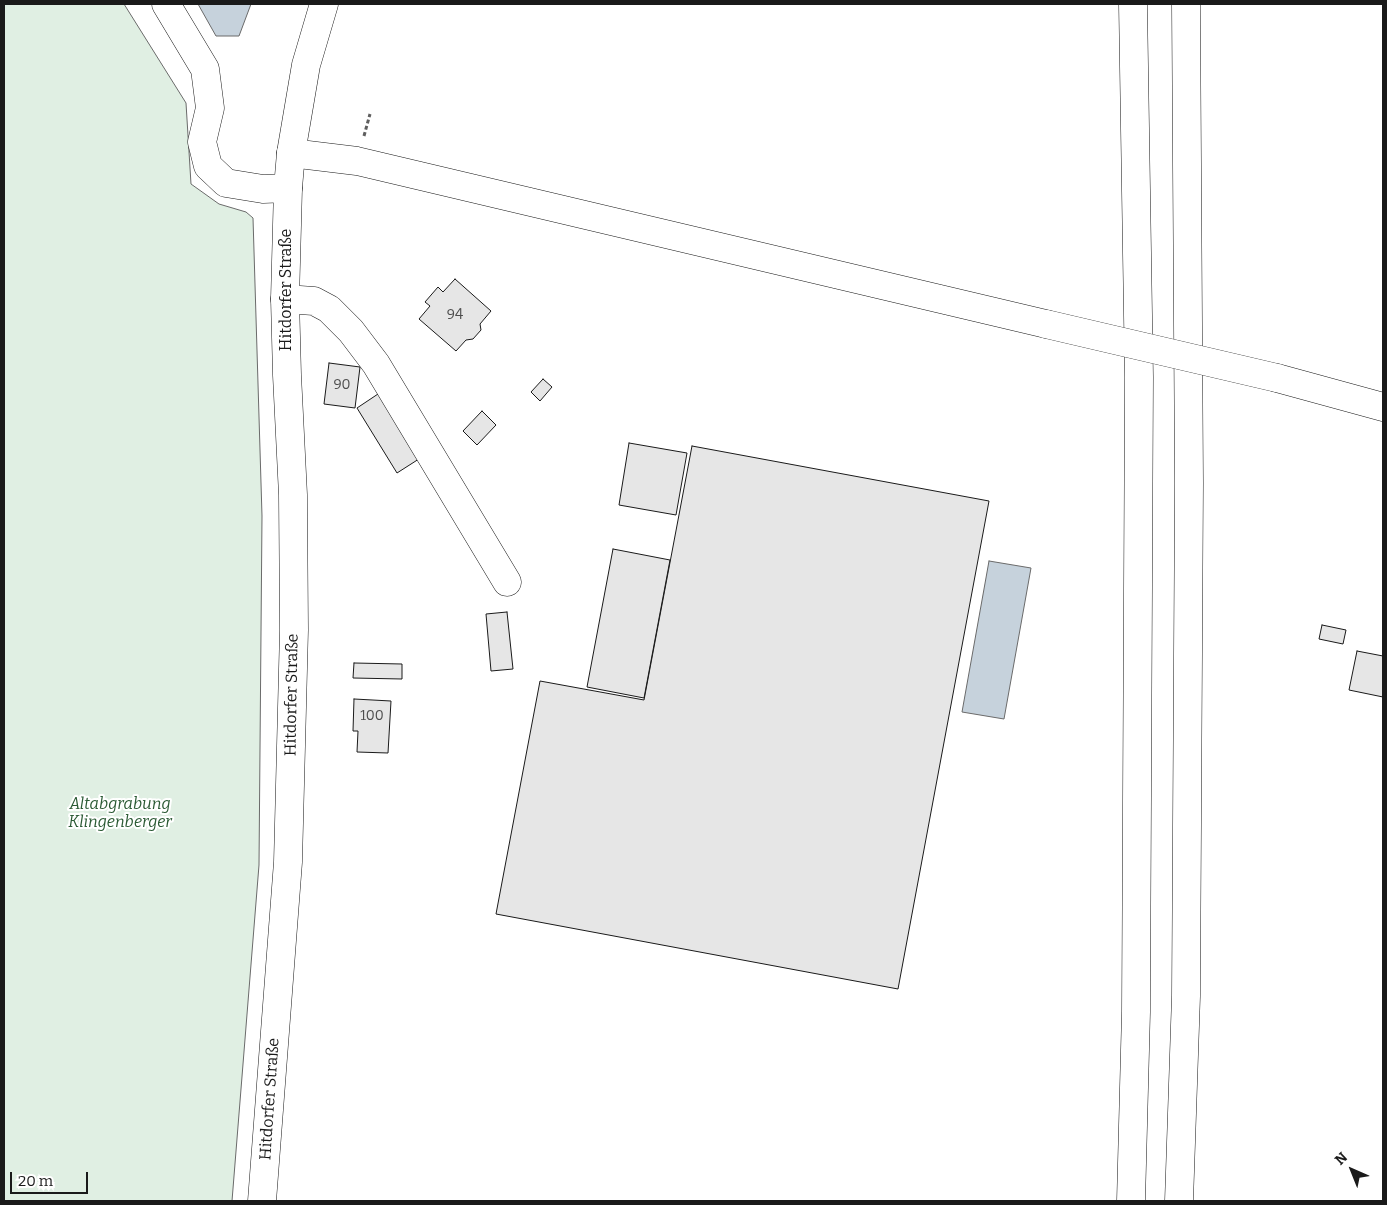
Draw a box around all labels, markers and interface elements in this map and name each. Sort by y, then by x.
street label: Hitdorfer Straße [277,229,297,351]
house number: 94 [447,307,463,323]
house number: 90 [333,377,351,393]
street label: Hitdorfer Straße [281,634,303,756]
house number: 100 [360,708,384,724]
park label: Altabgrabung Klingenberger [68,795,172,833]
street label: Hitdorfer Straße [256,1037,284,1161]
north arrow [1327,1145,1377,1195]
text: N [1331,1149,1351,1169]
scale bar [12,1162,90,1194]
text: 20 m [18,1172,53,1190]

